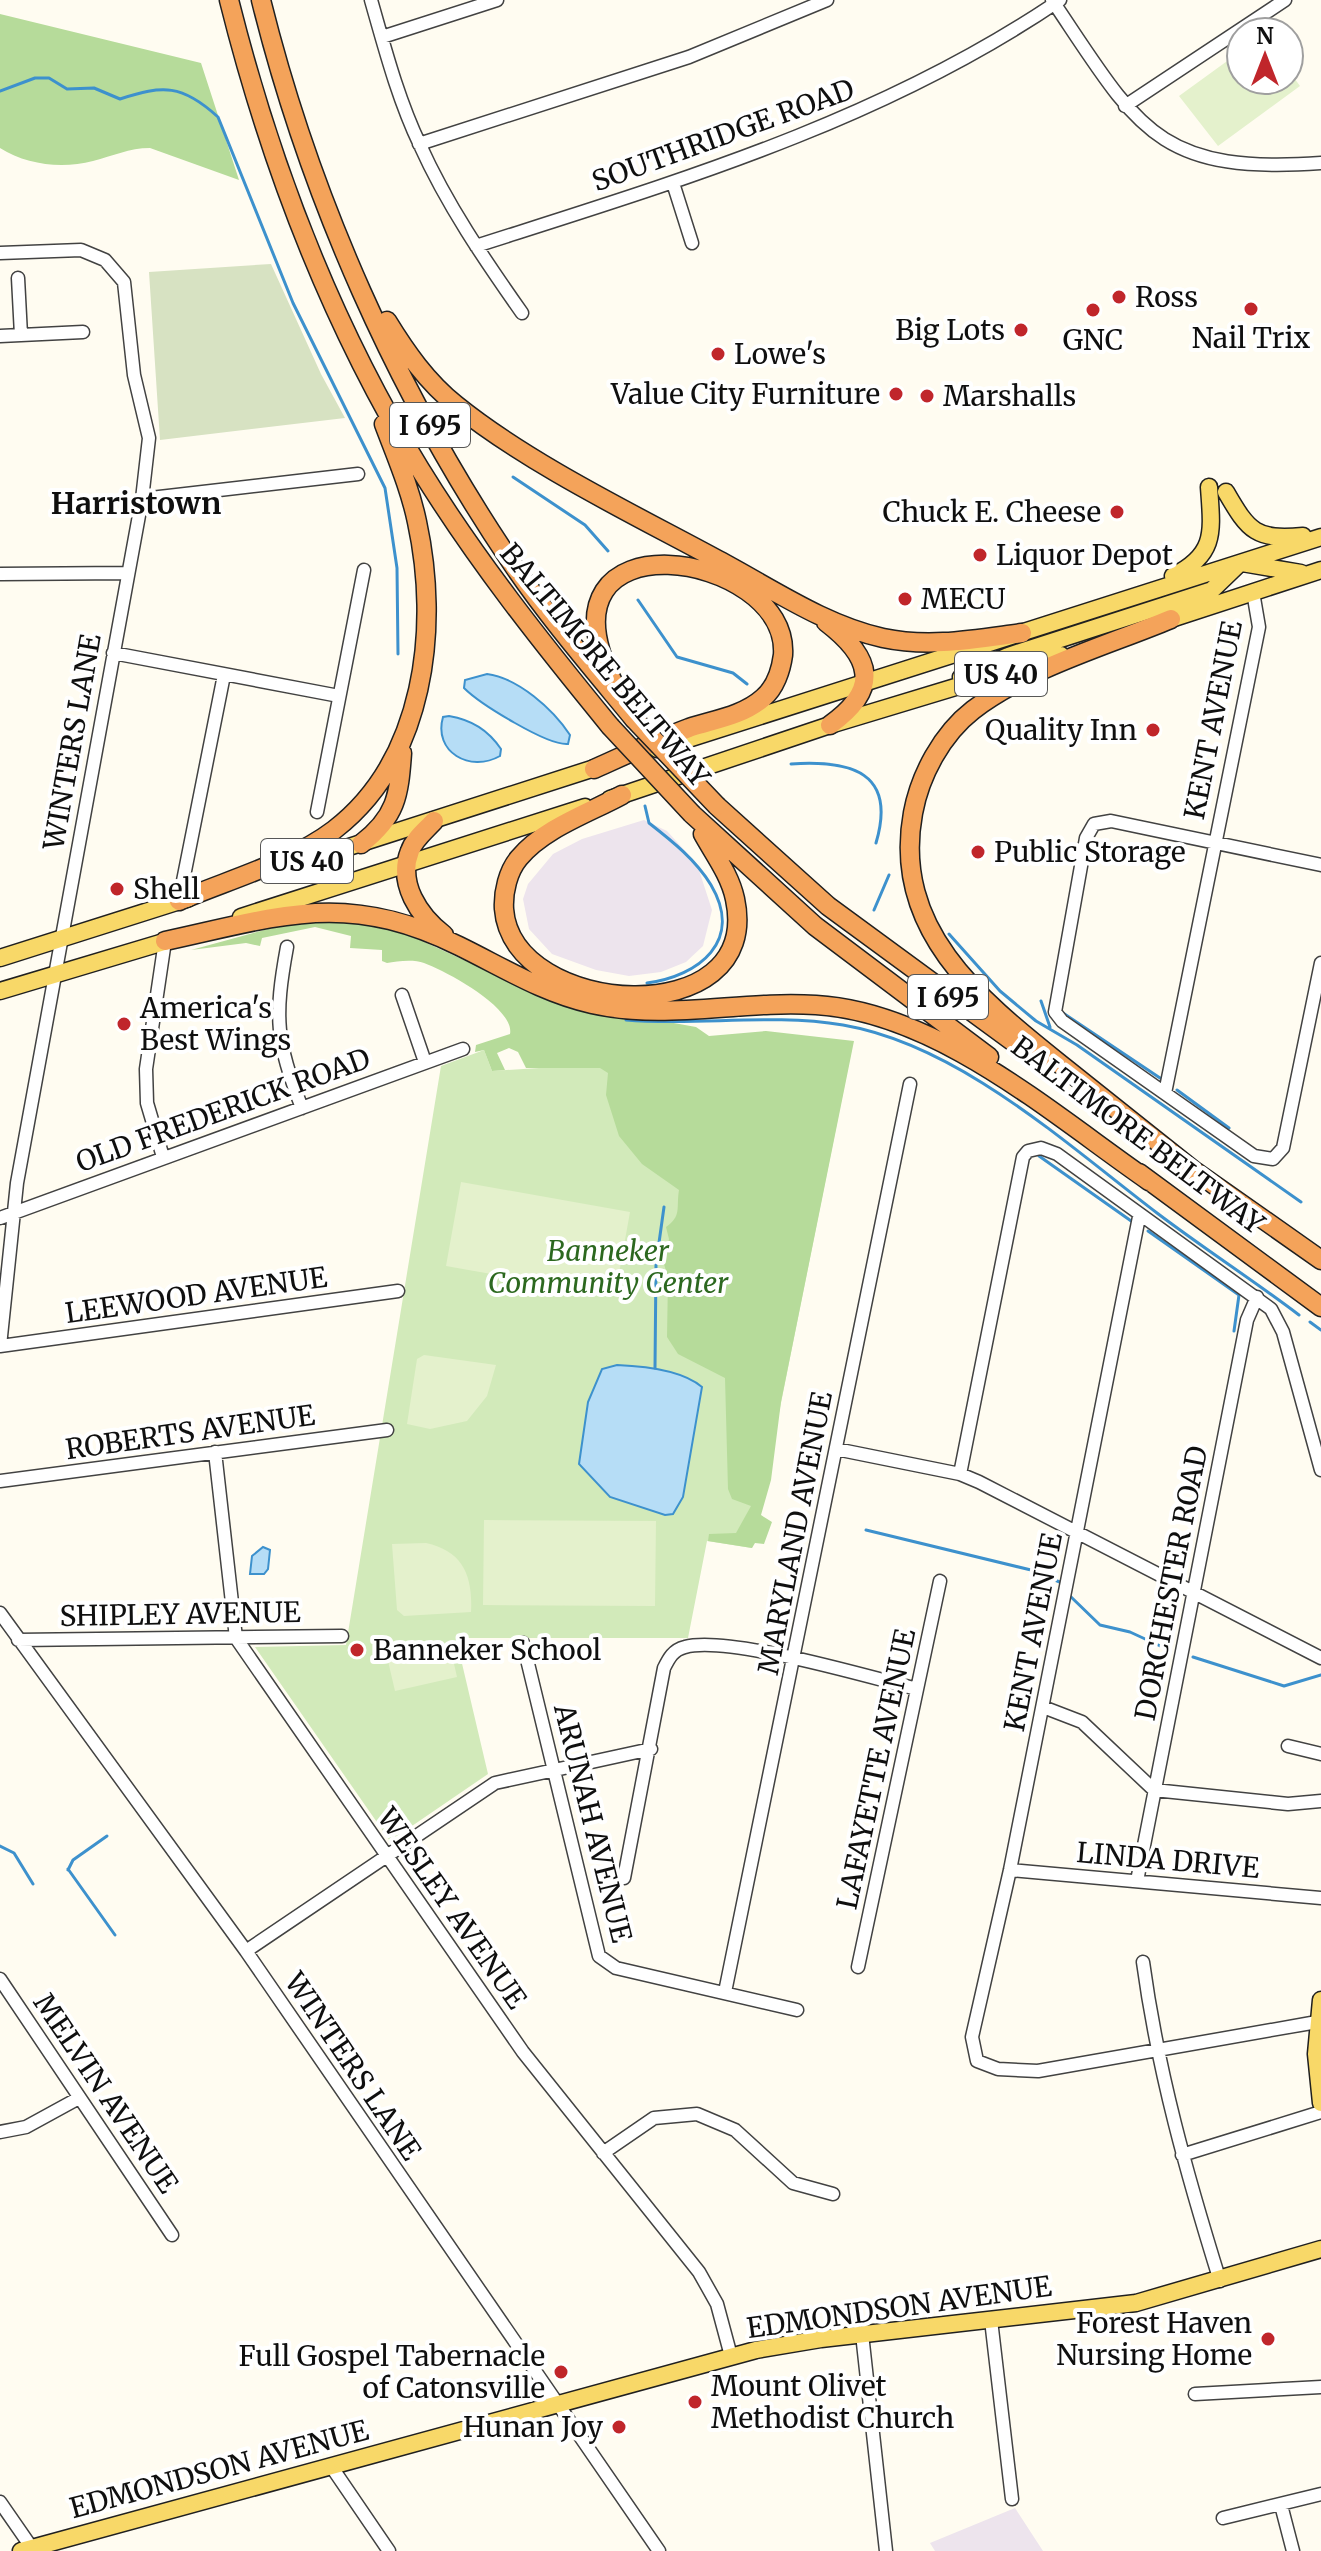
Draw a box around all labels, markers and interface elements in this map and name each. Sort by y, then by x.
north arrow [1225,16,1305,96]
text: N [1256,22,1274,50]
street label: SOUTHRIDGE ROAD [587,71,859,199]
place label: Ross [1135,279,1198,315]
marker: Ross [1110,288,1128,306]
marker: Nail Trix [1242,300,1260,318]
marker: GNC [1084,301,1102,319]
place label: Big Lots [895,312,1005,348]
place label: Nail Trix [1192,320,1311,356]
marker: Big Lots [1012,321,1030,339]
place label: GNC [1063,322,1123,358]
place label: Lowe's [734,336,826,372]
marker: Lowe's [709,345,727,363]
place label: Value City Furniture [610,376,880,412]
place label: Marshalls [943,378,1076,414]
marker: Value City Furniture [887,385,905,403]
marker: Marshalls [918,387,936,405]
road number: I 695 [390,403,470,447]
district label: Harristown [51,484,221,522]
place label: Chuck E. Cheese [883,494,1101,530]
marker: Chuck E. Cheese [1108,503,1126,521]
street label: BALTIMORE BELTWAY [492,536,718,795]
place label: Liquor Depot [996,537,1173,573]
marker: Liquor Depot [971,546,989,564]
place label: MECU [921,581,1006,617]
marker: MECU [896,590,914,608]
street label: KENT AVENUE [1176,617,1250,822]
street label: WINTERS LANE [35,631,109,854]
road number: US 40 [955,652,1047,696]
place label: Quality Inn [985,712,1137,748]
marker: Quality Inn [1144,721,1162,739]
place label: Public Storage [994,834,1186,870]
road number: US 40 [261,839,353,883]
marker: Public Storage [969,843,987,861]
place label: Shell [133,871,200,907]
marker: Shell [108,880,126,898]
road number: I 695 [908,975,988,1019]
place label: America's Best Wings [139,990,291,1058]
marker: America's Best Wings [115,1015,133,1033]
street label: BALTIMORE BELTWAY [1004,1028,1272,1242]
street label: OLD FREDERICK ROAD [71,1040,375,1180]
park label: Banneker Community Center [488,1233,729,1301]
street label: LEEWOOD AVENUE [63,1259,329,1331]
street label: MARYLAND AVENUE [750,1388,840,1678]
street label: ROBERTS AVENUE [63,1397,317,1467]
street label: DORCHESTER ROAD [1127,1443,1215,1723]
street label: KENT AVENUE [996,1529,1070,1734]
street label: SHIPLEY AVENUE [59,1594,301,1634]
street label: LAFAYETTE AVENUE [829,1625,923,1912]
place label: Banneker School [373,1632,601,1668]
marker: Banneker School [348,1641,366,1659]
street label: ARUNAH AVENUE [546,1699,640,1946]
street label: WESLEY AVENUE [369,1800,535,2015]
street label: LINDA DRIVE [1075,1834,1261,1886]
street label: WINTERS LANE [276,1965,429,2167]
street label: MELVIN AVENUE [26,1986,186,2200]
street label: EDMONDSON AVENUE [744,2268,1054,2346]
place label: Forest Haven Nursing Home [1056,2305,1252,2373]
marker: Forest Haven Nursing Home [1259,2330,1277,2348]
place label: Full Gospel Tabernacle of Catonsville [239,2338,545,2406]
marker: Full Gospel Tabernacle of Catonsville [552,2363,570,2381]
place label: Mount Olivet Methodist Church [711,2368,954,2436]
marker: Mount Olivet Methodist Church [686,2393,704,2411]
place label: Hunan Joy [463,2409,604,2445]
street label: EDMONDSON AVENUE [66,2412,372,2526]
marker: Hunan Joy [610,2418,628,2436]

